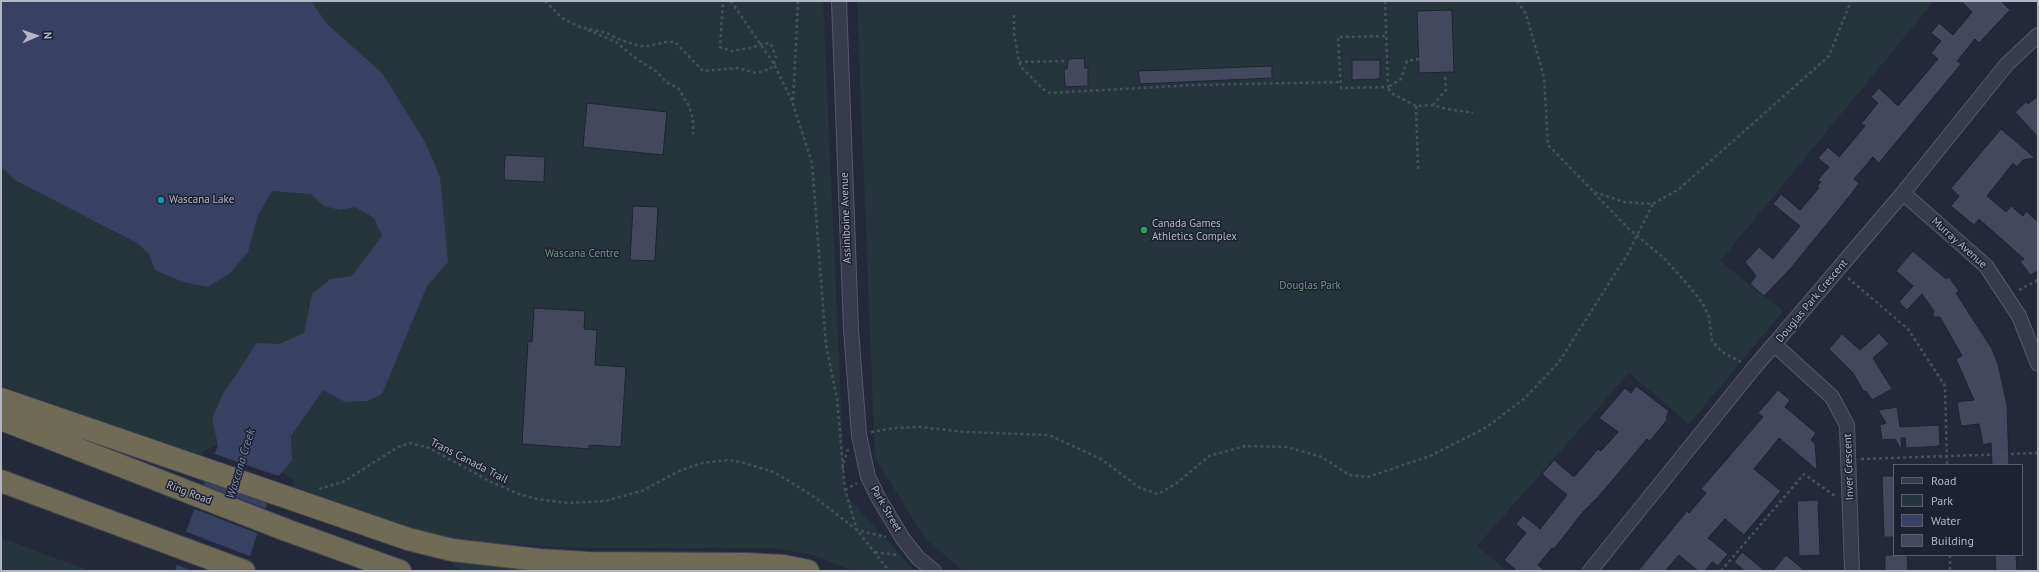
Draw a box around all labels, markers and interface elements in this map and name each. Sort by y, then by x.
north arrow [16,16,56,56]
text: N [41,32,55,39]
street label: Assiniboine Avenue [838,172,854,264]
place label: Wascana Lake [169,193,234,207]
marker: Wascana Lake [156,195,166,205]
street label: Murray Avenue [1929,215,1989,271]
place label: Canada Games Athletics Complex [1152,217,1237,243]
marker: Canada Games Athletics Complex [1139,225,1149,235]
park label: Wascana Centre [545,247,619,261]
street label: Douglas Park Crescent [1773,257,1851,345]
park label: Douglas Park [1279,279,1341,293]
water label: Wascana Creek [224,427,258,501]
street label: Inver Crescent [1841,433,1857,501]
street label: Trans Canada Trail [428,436,510,486]
legend [1893,464,2023,556]
text: Road [1931,473,1956,488]
street label: Ring Road [164,478,214,508]
street label: Park Street [867,484,905,534]
text: Park [1931,493,1953,508]
text: Water [1931,513,1961,528]
text: Building [1931,533,1974,548]

